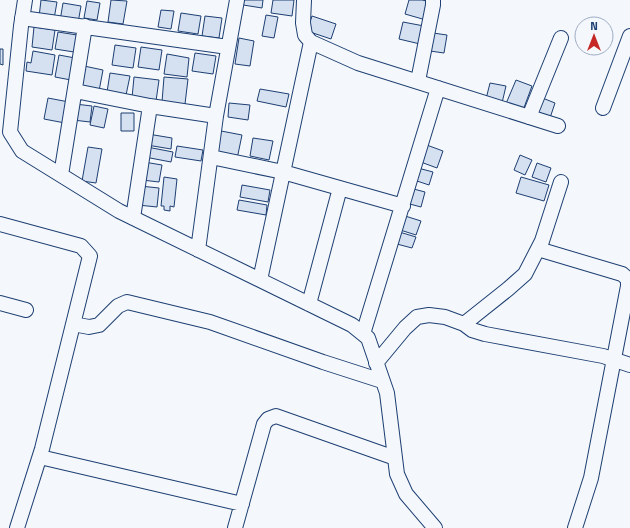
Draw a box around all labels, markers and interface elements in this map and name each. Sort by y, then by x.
north arrow [574,16,614,56]
text: N [590,18,598,34]

